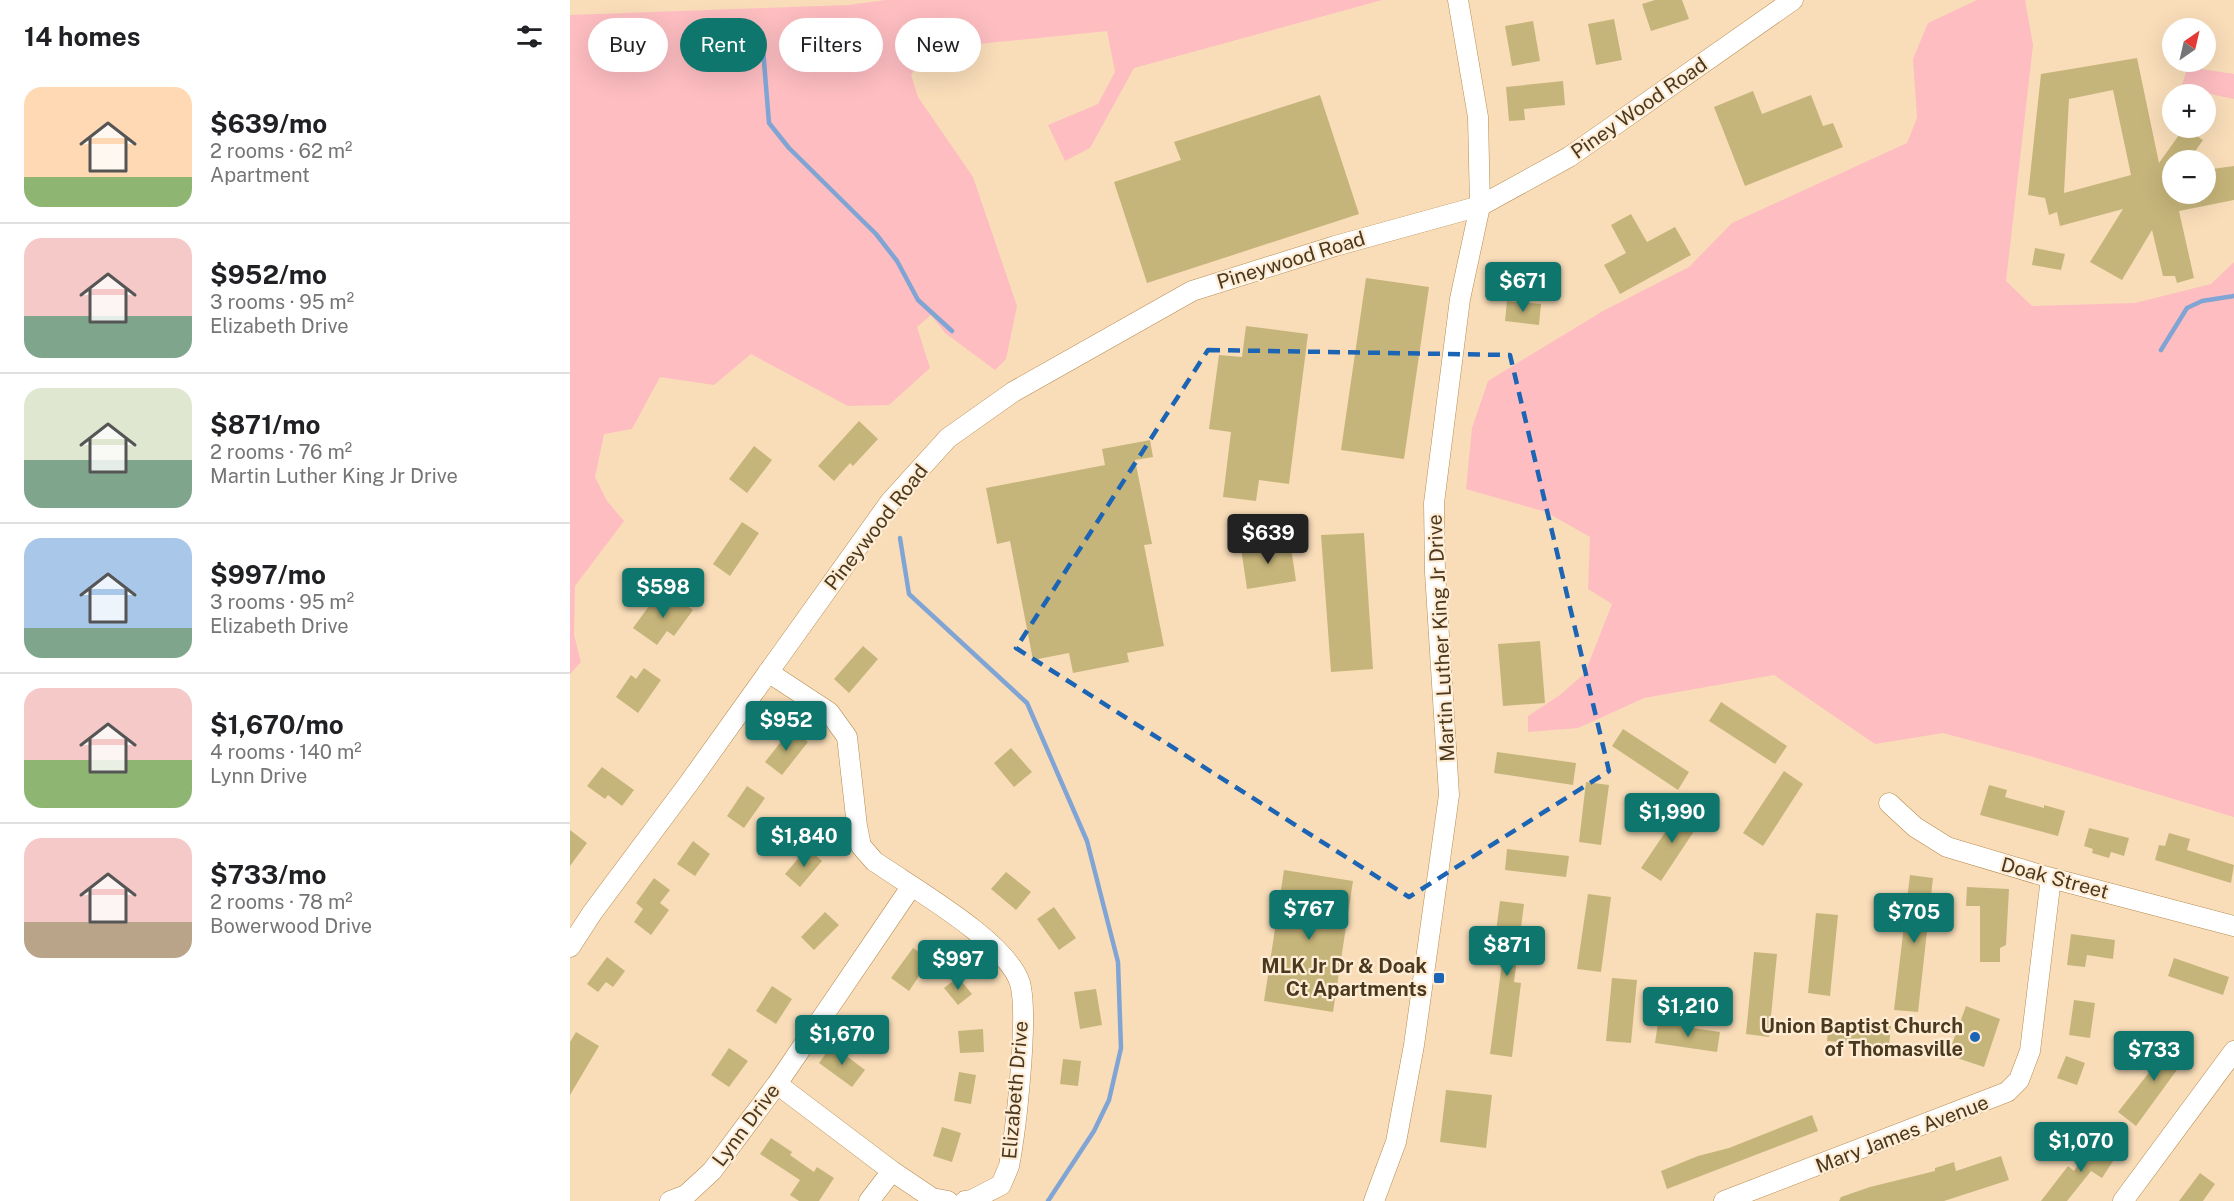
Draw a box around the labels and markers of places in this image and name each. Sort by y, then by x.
pin: $671 [1487,262,1559,313]
pin: $639 [1232,514,1304,565]
pin: $598 [627,568,699,619]
pin: $952 [750,701,822,752]
pin: $1,990 [1623,793,1721,844]
pin: $1,840 [755,817,853,868]
pin: $767 [1273,890,1345,941]
pin: $705 [1878,893,1950,944]
pin: $871 [1471,926,1543,977]
pin: $997 [922,940,994,991]
place label: MLK Jr Dr & Doak Ct Apartments [1261,954,1427,1001]
marker: MLK Jr Dr & Doak Ct Apartments [1432,971,1446,985]
pin: $1,210 [1639,987,1737,1038]
place label: Union Baptist Church of Thomasville [1760,1014,1963,1061]
pin: $1,670 [793,1015,891,1066]
marker: Union Baptist Church of Thomasville [1968,1030,1982,1044]
pin: $733 [2118,1031,2190,1082]
pin: $1,070 [2032,1122,2130,1173]

